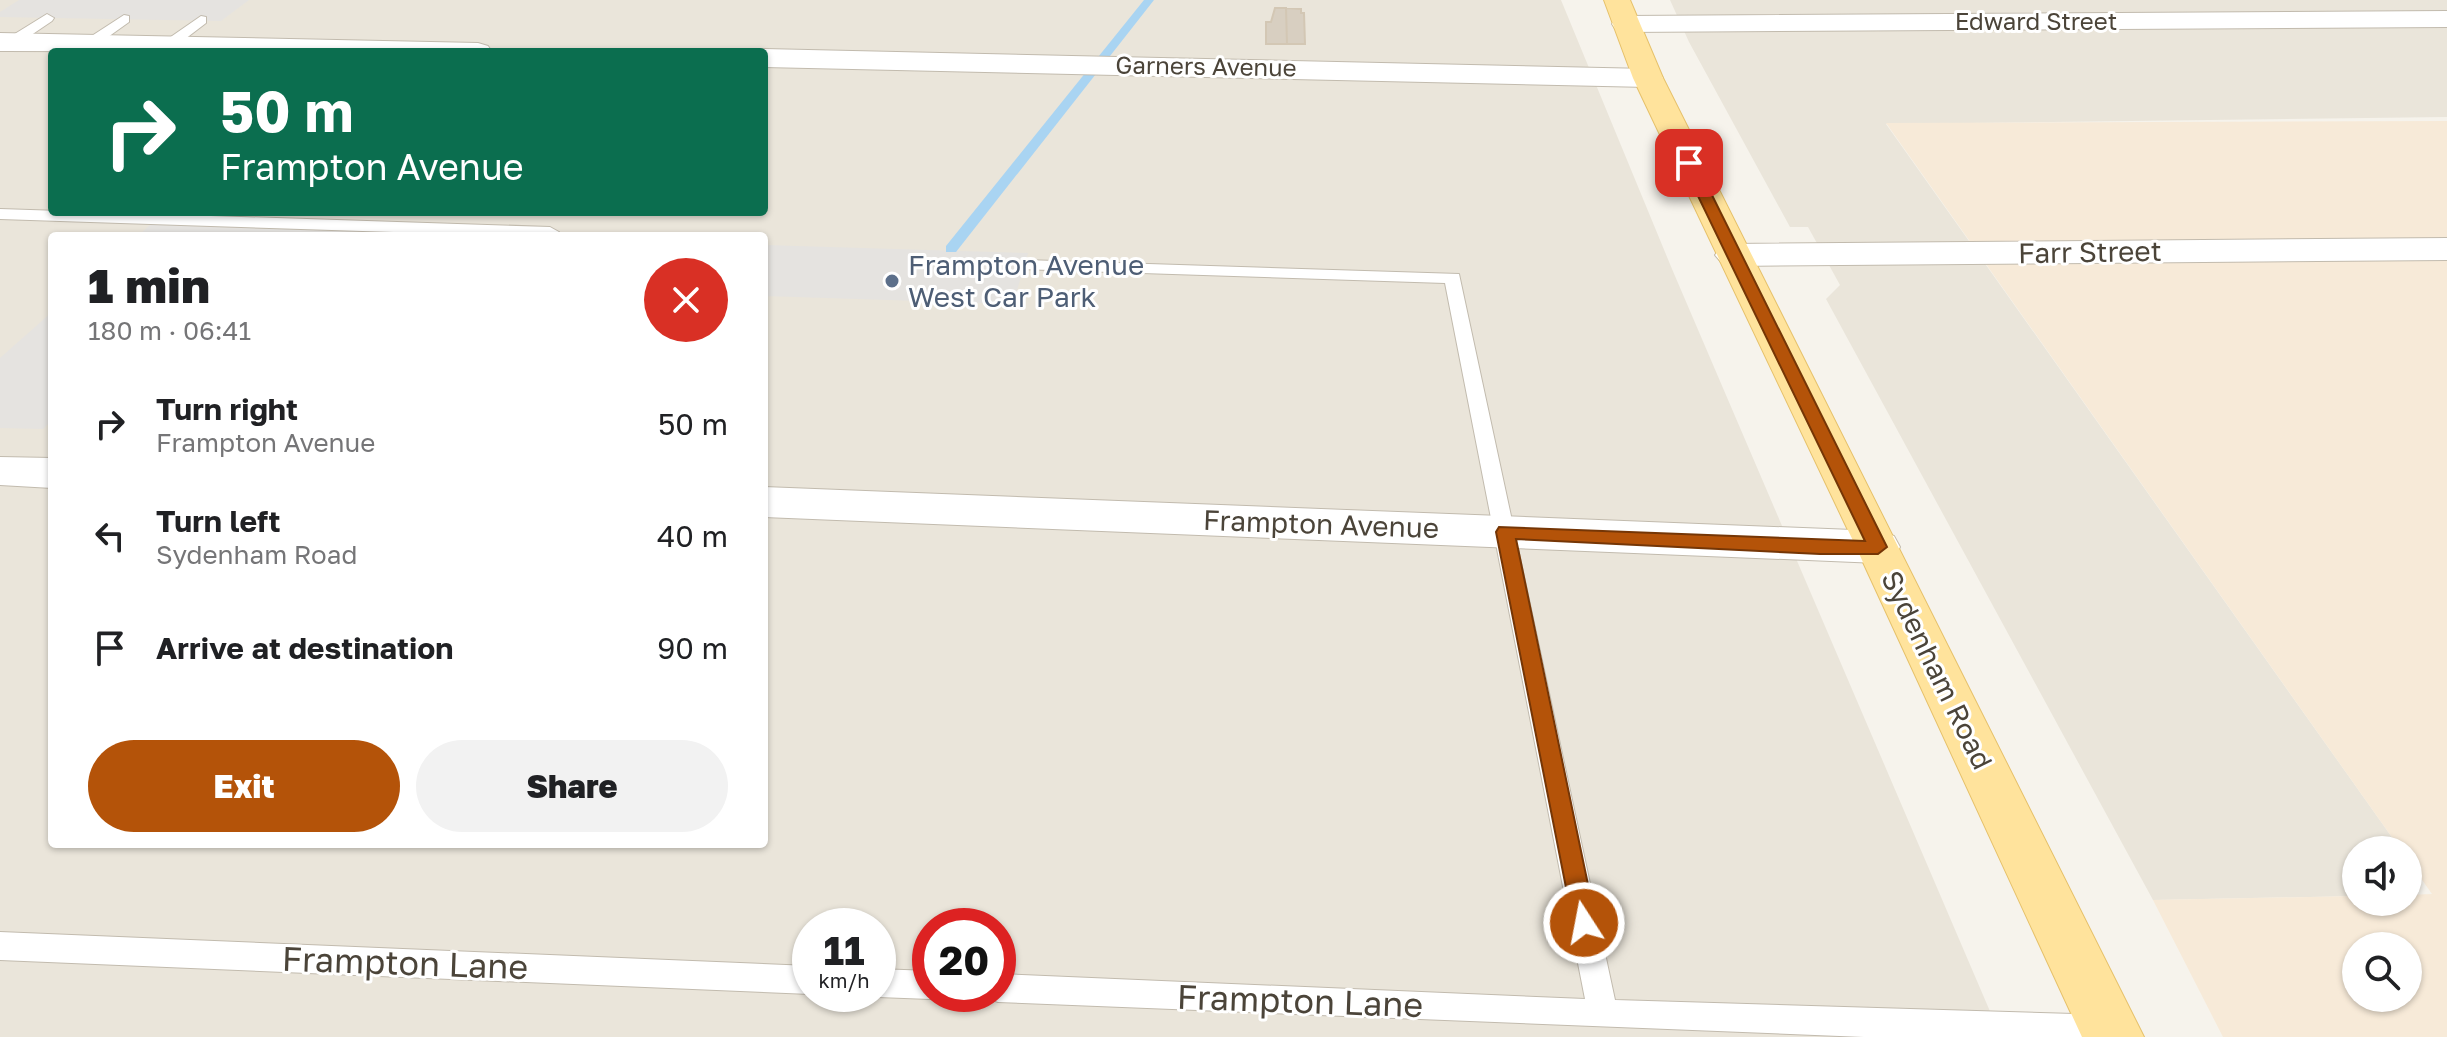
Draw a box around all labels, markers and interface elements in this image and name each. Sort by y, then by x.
street label: Edward Street [1955,6,2117,35]
street label: Garners Avenue [1115,49,1297,82]
text: 50 m [220,77,354,144]
icon: right [88,80,192,184]
pin [1655,129,1723,197]
icon: arrive [1667,141,1711,185]
text: Frampton Avenue [220,145,524,188]
street label: Farr Street [2018,234,2162,269]
place label: Frampton Avenue West Car Park [908,248,1144,313]
text: 1 min [88,256,210,314]
button: close [644,258,728,342]
marker: Frampton Avenue West Car Park [883,272,901,290]
text: 180 m · 06:41 [88,315,251,346]
text: Turn right [156,391,298,427]
icon: right [88,402,132,446]
text: 50 m [658,406,728,442]
text: Frampton Avenue [156,427,375,458]
text: Turn left [156,503,281,539]
street label: Frampton Avenue [1202,503,1440,544]
icon: left [88,514,132,558]
text: 40 m [657,518,728,554]
text: Sydenham Road [156,539,357,570]
street label: Sydenham Road [1875,565,2000,774]
icon: arrive [88,626,132,670]
text: Arrive at destination [156,630,453,666]
text: 90 m [657,630,728,666]
button: Exit [88,740,400,832]
button: Share [416,740,728,832]
map controls [2342,836,2422,1012]
button: sound [2342,836,2422,916]
position arrow [1542,881,1626,965]
speed limit sign: 20 [912,908,1016,1012]
text: 11 [823,926,865,974]
button: search [2342,932,2422,1012]
street label: Frampton Lane [281,938,529,986]
text: km/h [819,968,869,992]
street label: Frampton Lane [1176,976,1424,1024]

